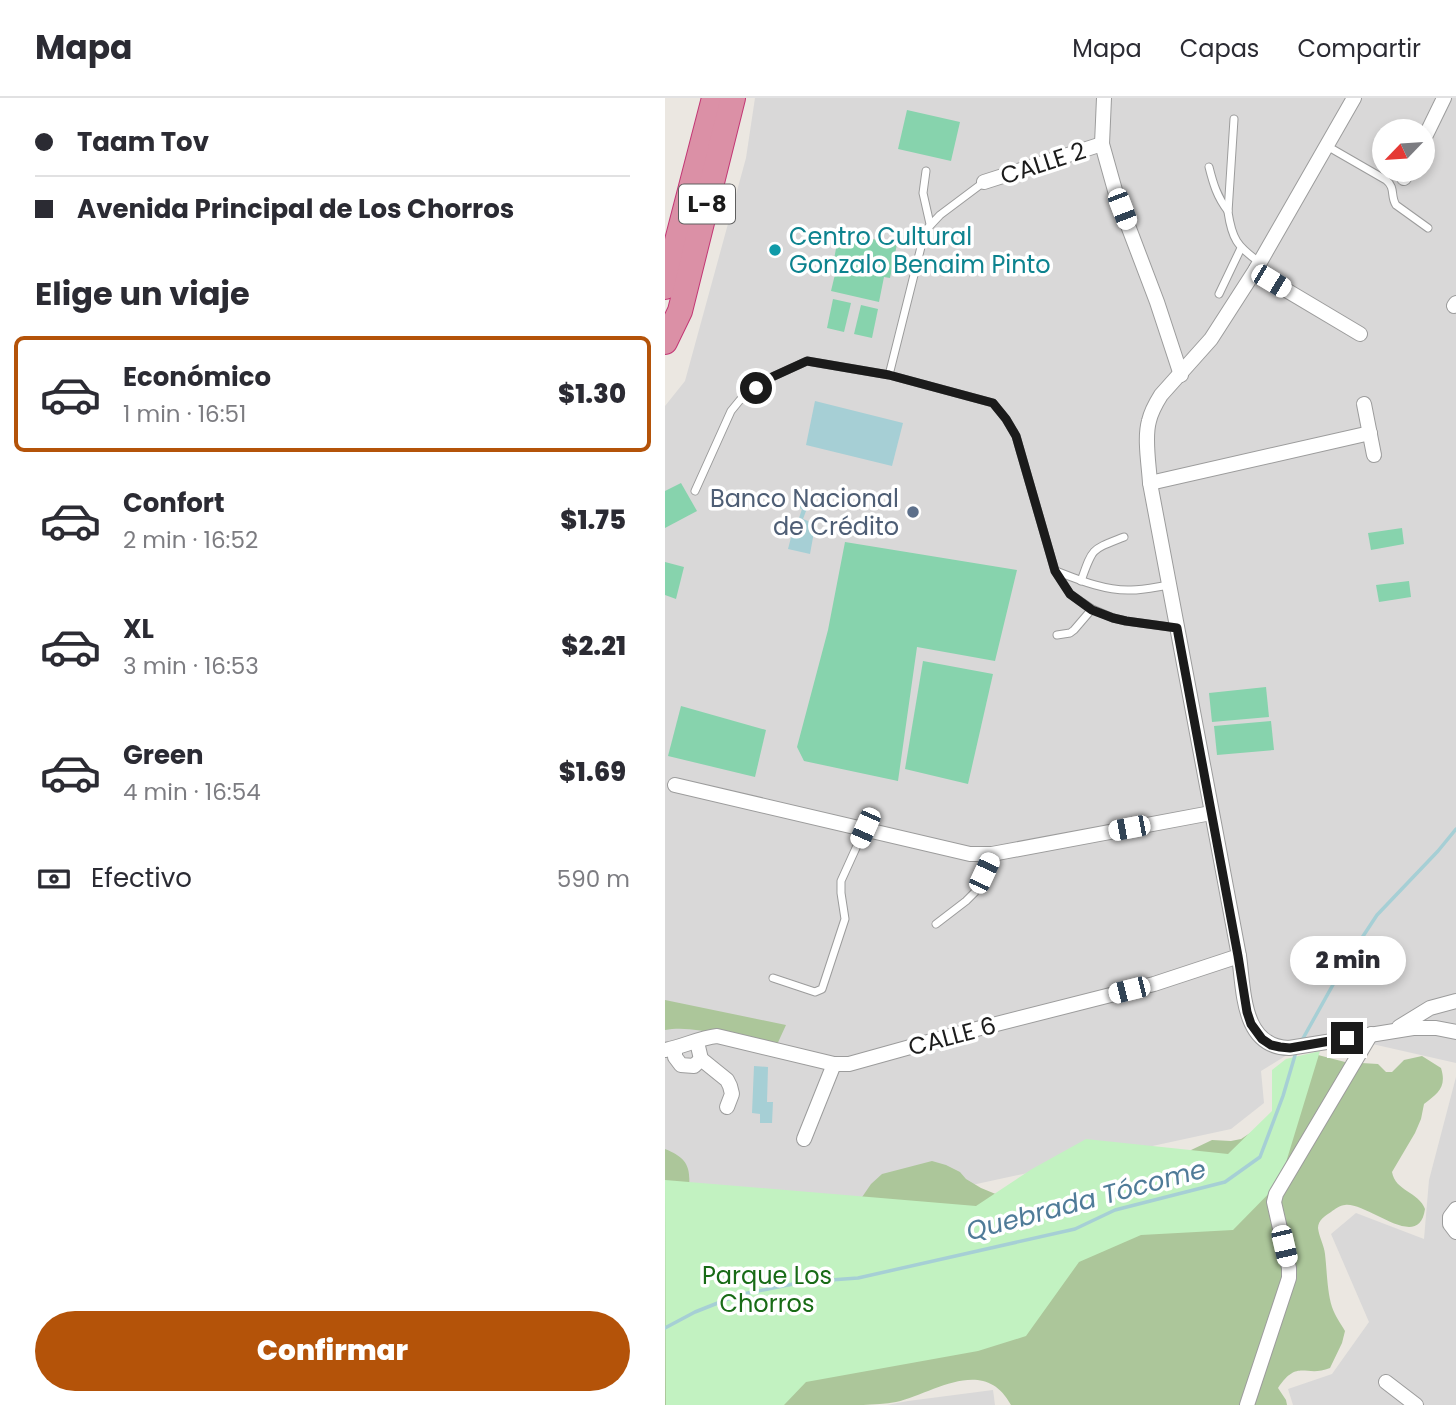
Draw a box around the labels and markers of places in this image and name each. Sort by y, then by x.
place label: Centro Cultural Gonzalo Benaim Pinto [789,220,1051,281]
marker: Centro Cultural Gonzalo Benaim Pinto [767,242,783,258]
place label: Banco Nacional de Crédito [710,482,899,543]
marker: Banco Nacional de Crédito [905,504,921,520]

